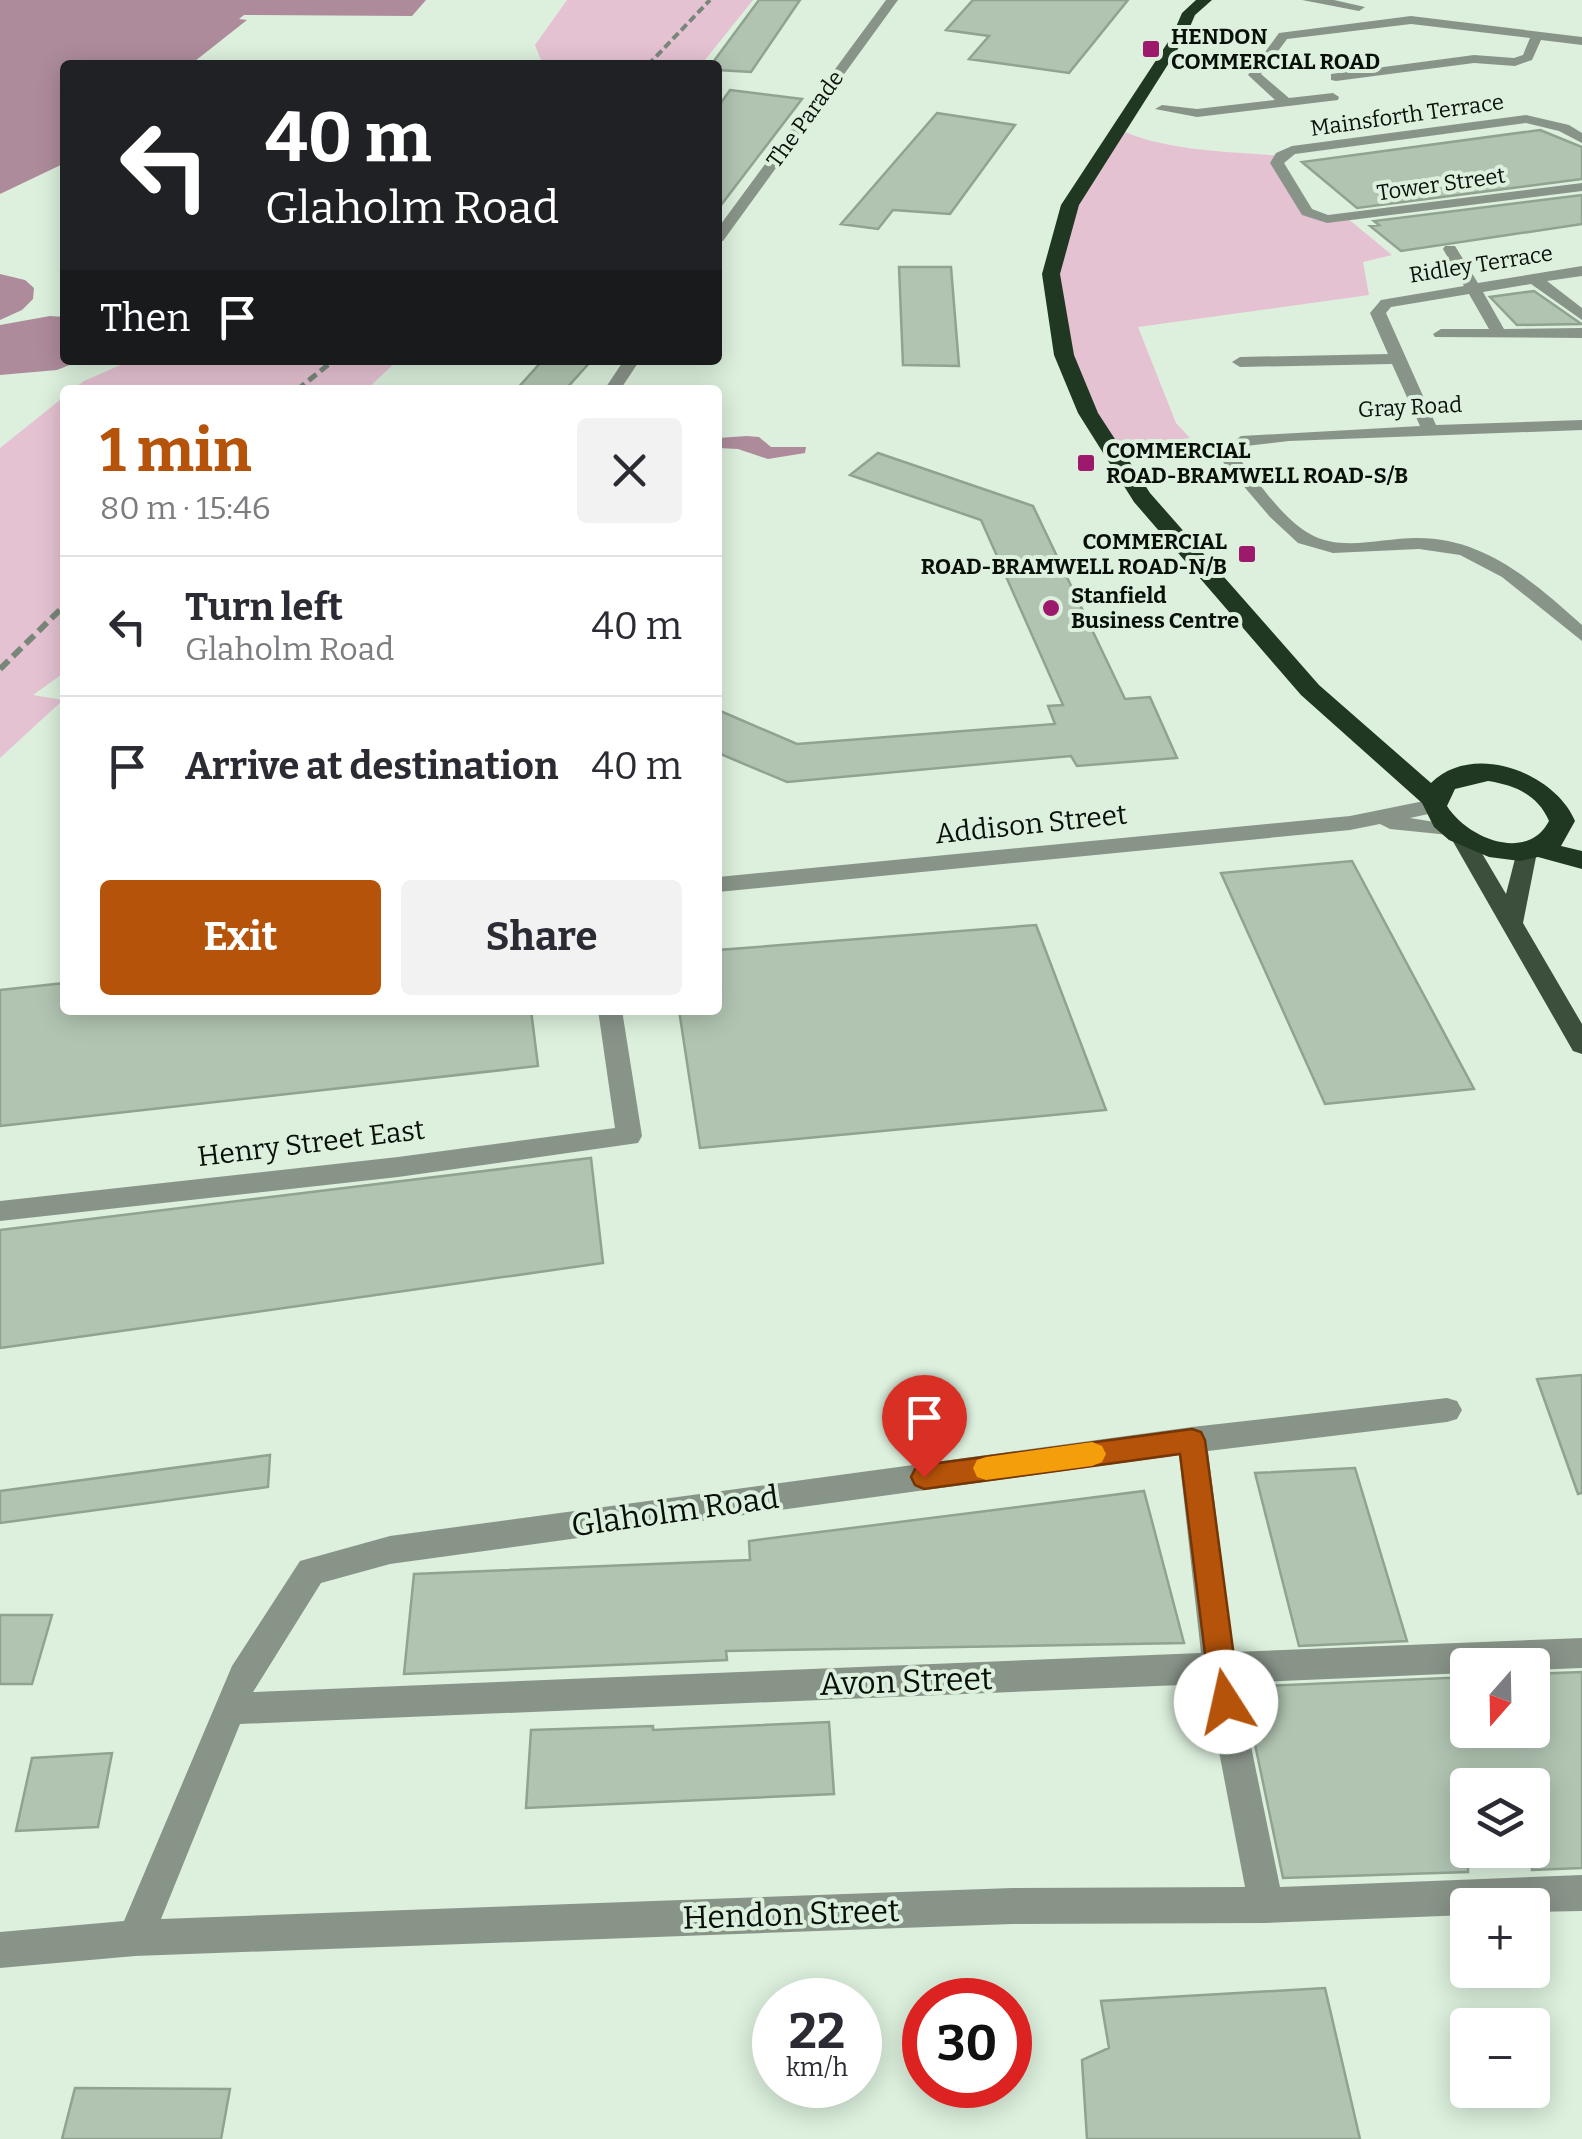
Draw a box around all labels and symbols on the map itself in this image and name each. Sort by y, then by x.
place label: HENDON COMMERCIAL ROAD [1171,23,1380,75]
marker: HENDON COMMERCIAL ROAD [1140,38,1162,60]
street label: The Parade [761,65,849,173]
street label: Mainsforth Terrace [1309,88,1505,142]
street label: Tower Street [1375,162,1507,206]
street label: Ridley Terrace [1407,239,1555,289]
street label: Gray Road [1357,391,1463,423]
place label: COMMERCIAL ROAD-BRAMWELL ROAD-S/B [1106,437,1408,489]
marker: COMMERCIAL ROAD-BRAMWELL ROAD-S/B [1075,452,1097,474]
place label: COMMERCIAL ROAD-BRAMWELL ROAD-N/B [921,528,1227,580]
marker: COMMERCIAL ROAD-BRAMWELL ROAD-N/B [1236,543,1258,565]
place label: Stanfield Business Centre [1071,582,1239,634]
marker: Stanfield Business Centre [1040,597,1062,619]
street label: Addison Street [933,798,1129,850]
street label: Henry Street East [196,1113,426,1173]
pin [882,1375,967,1478]
street label: Glaholm Road [569,1478,781,1544]
north arrow [1450,1648,1550,1748]
position arrow [1174,1650,1278,1754]
street label: Avon Street [819,1659,993,1703]
street label: Hendon Street [682,1891,901,1937]
speed limit sign: 30 [902,1978,1032,2108]

